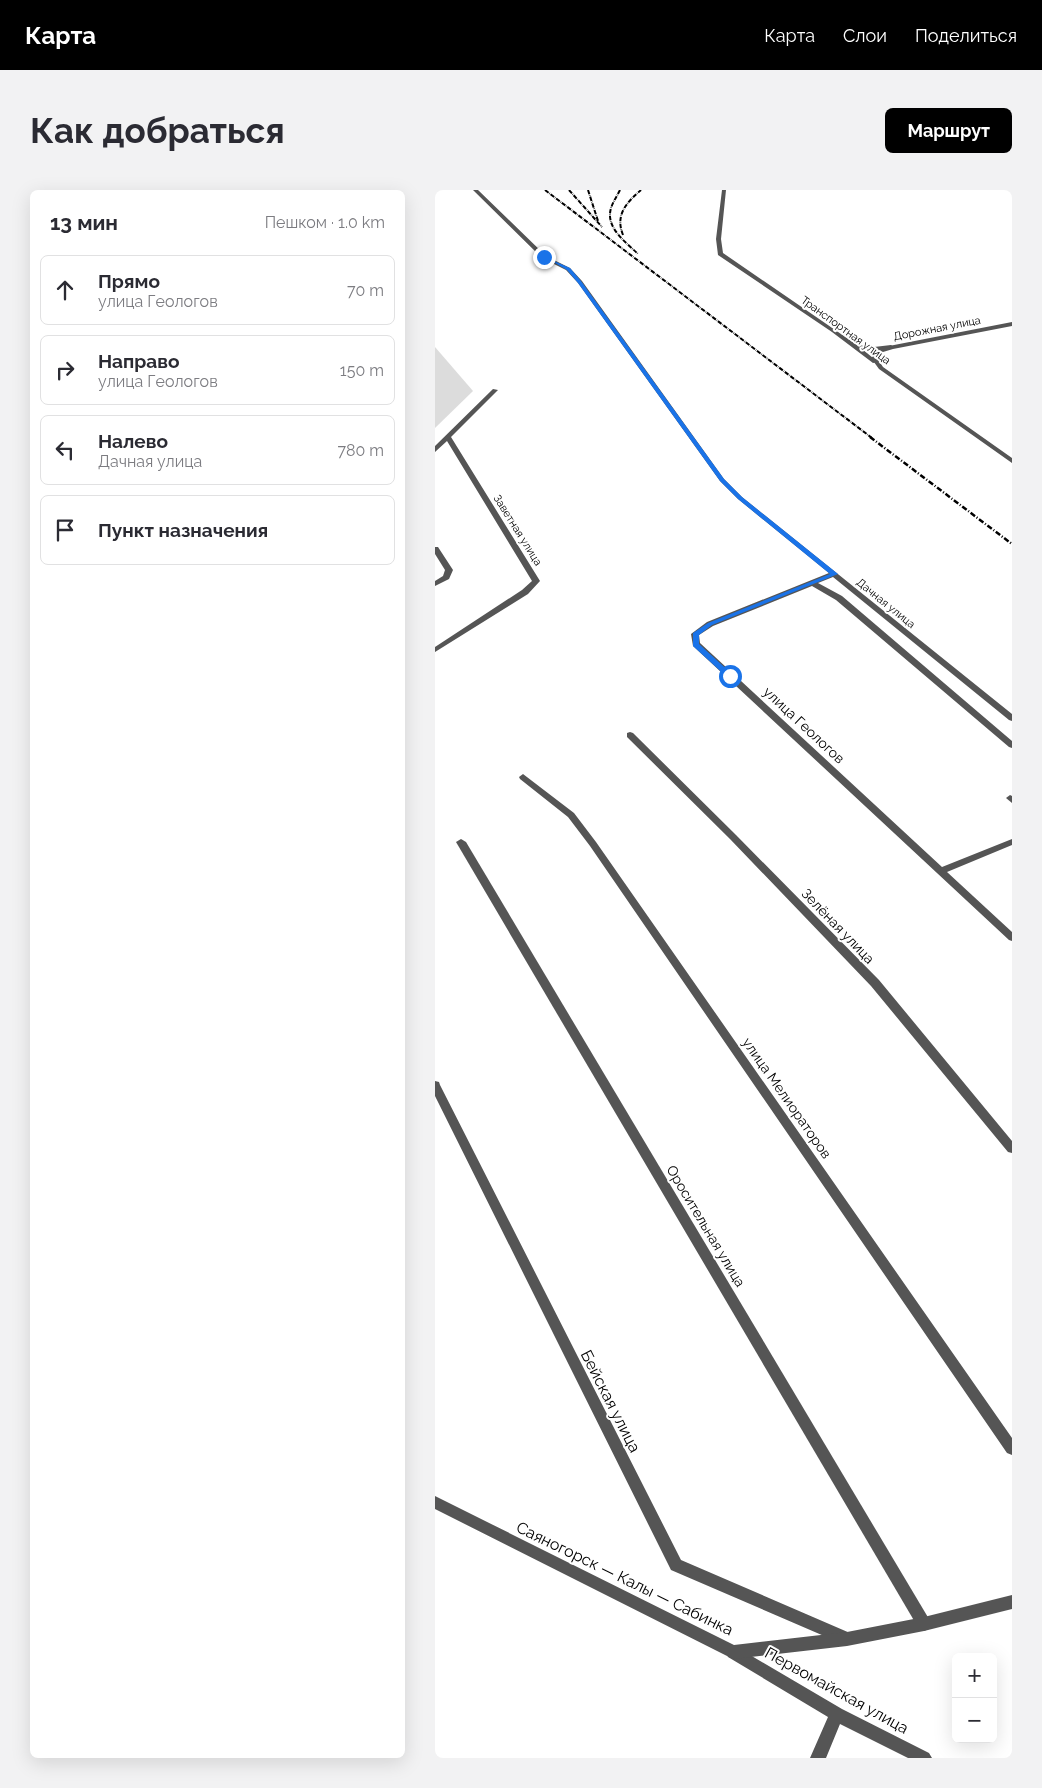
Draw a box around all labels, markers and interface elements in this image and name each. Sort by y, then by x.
text: Карта [25,21,96,50]
text: Карта [764,25,815,46]
text: Слои [843,25,887,46]
text: Поделиться [915,25,1017,46]
button: Маршрут [885,108,1012,153]
text: Как добраться [30,110,285,151]
text: 13 мин [50,210,118,235]
text: Пешком · 1.0 km [265,213,385,232]
route end [533,246,556,269]
text: Прямо [98,270,160,292]
icon: ahead [51,276,79,304]
text: 70 m [347,281,384,300]
text: улица Геологов [98,292,218,311]
street label: Транспортная улица [798,294,893,367]
street label: Дорожная улица [892,314,982,343]
text: Направо [98,350,179,372]
icon: right [51,356,79,384]
text: 150 m [340,361,384,380]
text: улица Геологов [98,372,218,391]
text: Налево [98,430,168,452]
icon: left [51,436,79,464]
text: 780 m [337,441,384,460]
text: Дачная улица [98,452,202,471]
street label: Заветная улица [491,492,545,568]
icon: arrive [51,516,79,544]
text: Пункт назначения [98,519,268,541]
street label: Дачная улица [854,576,918,631]
route start [719,665,742,688]
street label: улица Геологов [760,683,848,767]
street label: Зелёная улица [798,885,878,967]
street label: улица Мелиораторов [739,1035,835,1161]
street label: Оросительная улица [663,1162,749,1290]
street label: Бейская улица [577,1347,645,1456]
street label: Саяногорск — Калы — Сабинка [513,1518,736,1639]
street label: Первомайская улица [762,1643,912,1738]
map controls [952,1653,997,1743]
button: + [952,1653,997,1698]
button: − [952,1698,997,1743]

